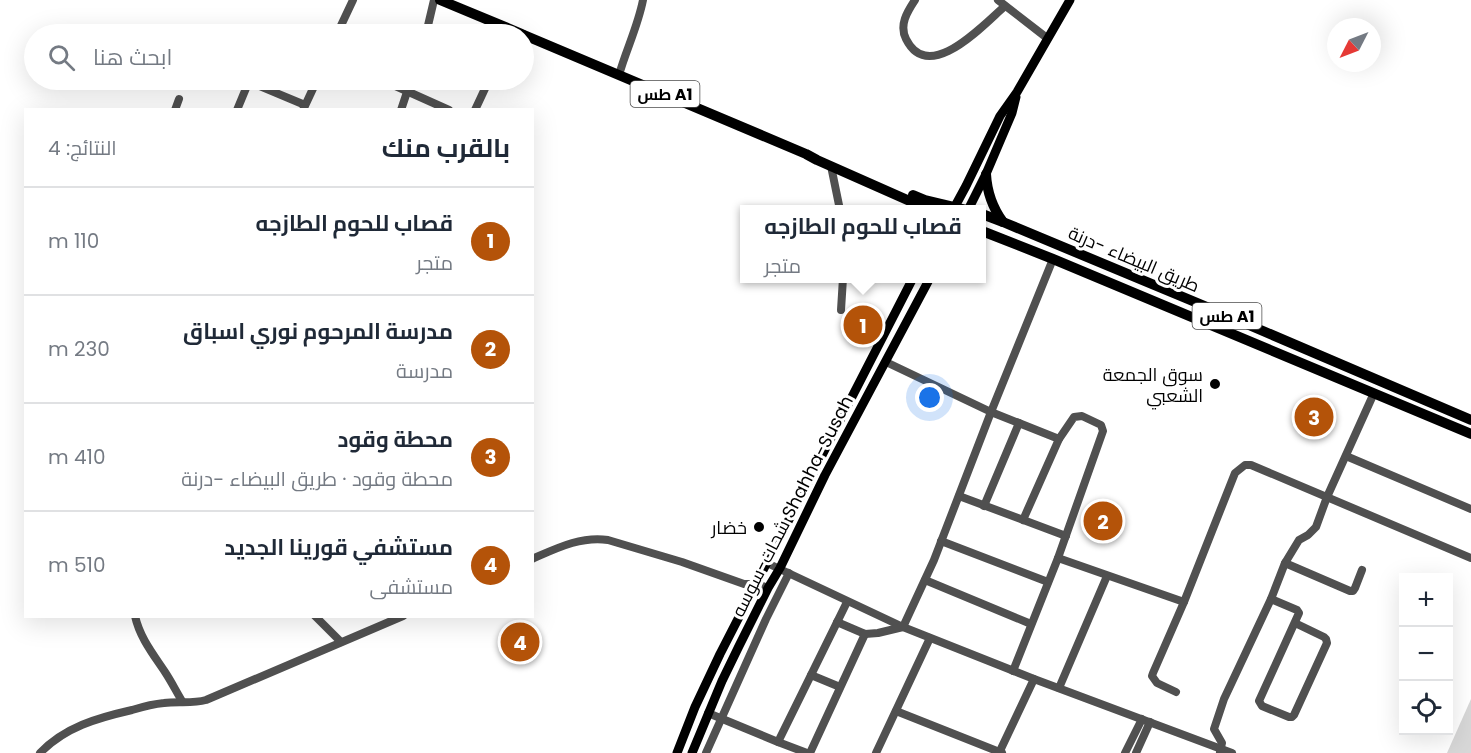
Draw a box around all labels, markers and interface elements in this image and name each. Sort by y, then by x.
north arrow [1327,18,1381,72]
search box [24,24,534,90]
icon: search [45,41,78,74]
text: ابحث هنا [93,42,172,73]
road number: طس A1 [630,81,700,107]
text: بالقرب منك [382,130,510,166]
text: النتائج: 4 [48,134,117,162]
popup [740,205,986,283]
text: قصاب للحوم الطازجه [256,208,453,239]
text: قصاب للحوم الطازجه [764,211,962,242]
street label: طريق البيضاء -درنة [1065,220,1203,298]
text: 110 m [48,227,99,255]
text: 1 [487,227,494,255]
text: متجر [416,249,453,277]
text: متجر [764,252,801,280]
pin: 1 [844,302,882,348]
road number: طس A1 [1192,303,1262,329]
text: مدرسة المرحوم نوري اسباق [183,316,453,347]
text: 230 m [48,335,110,363]
text: 2 [485,335,496,363]
text: مدرسة [396,357,453,385]
place label: سوق الجمعة الشعبي [1103,362,1203,410]
marker: سوق الجمعة الشعبي [1208,377,1222,391]
your location [915,383,944,412]
street label: شحات-سوسه Shahha-Susah [725,391,859,621]
pin: 3 [1294,394,1334,440]
text: محطة وقود [338,424,453,455]
text: 410 m [48,443,106,471]
text: 3 [484,443,497,471]
text: محطة وقود · طريق البيضاء -درنة [181,465,453,493]
pin: 2 [1084,498,1122,544]
place label: خضار [711,515,747,540]
marker: خضار [752,520,766,534]
text: مستشفي قورينا الجديد [224,532,453,563]
text: 510 m [48,551,105,579]
text: 4 [484,551,497,579]
text: مستشفى [369,573,453,601]
map controls [1399,573,1453,735]
button: + [1399,573,1453,627]
pin: 4 [500,620,540,664]
button: − [1399,627,1453,681]
button: locate [1399,681,1453,735]

